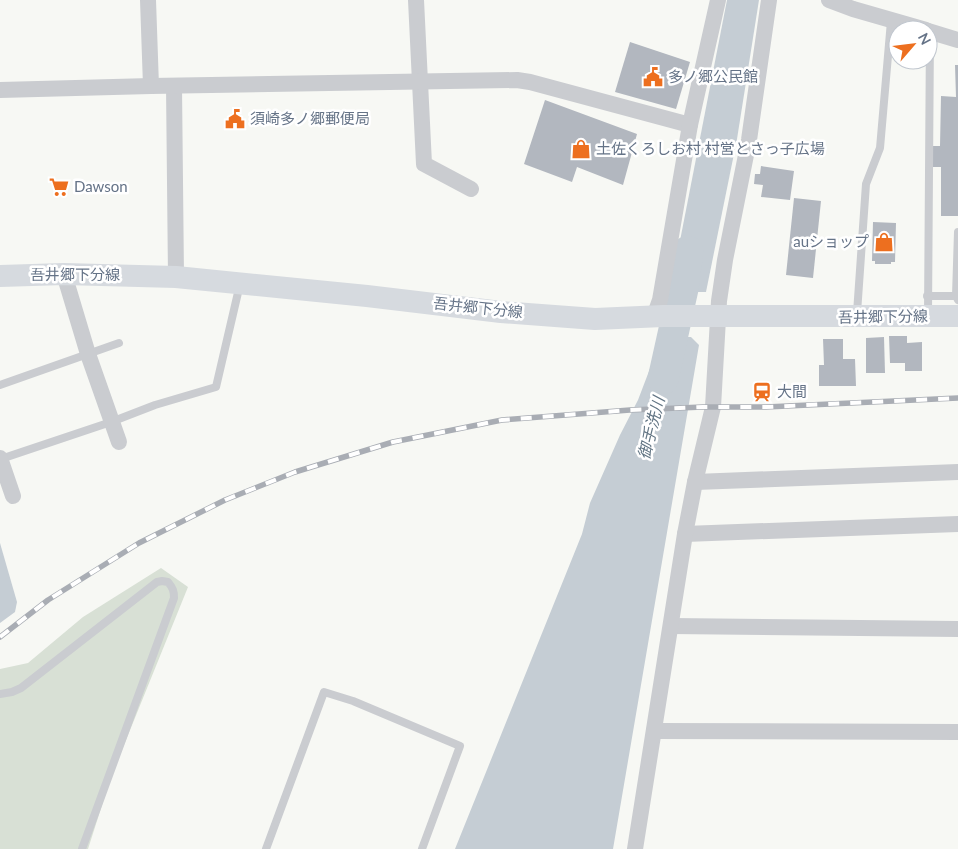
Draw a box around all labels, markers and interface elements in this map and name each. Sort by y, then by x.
north arrow [888,20,938,70]
text: N [915,30,935,47]
public building icon: 多ノ郷公民館 [642,66,664,88]
place label: 多ノ郷公民館 [668,67,758,85]
public building icon: 須崎多ノ郷郵便局 [224,108,246,130]
place label: 須崎多ノ郷郵便局 [250,109,370,127]
shop icon: 土佐くろしお村 村営とさっ子広場 [570,138,592,160]
place label: 土佐くろしお村 村営とさっ子広場 [596,139,825,157]
supermarket icon: Dawson [48,176,70,198]
place label: Dawson [74,177,128,195]
shop icon: auショップ [873,231,895,253]
place label: auショップ [793,232,869,250]
street label: 吾井郷下分線 [30,265,120,283]
street label: 吾井郷下分線 [432,293,524,321]
street label: 吾井郷下分線 [838,306,928,326]
station icon: 大間 [751,381,773,403]
place label: 大間 [777,382,807,400]
water label: 御手洗川 [634,393,668,461]

